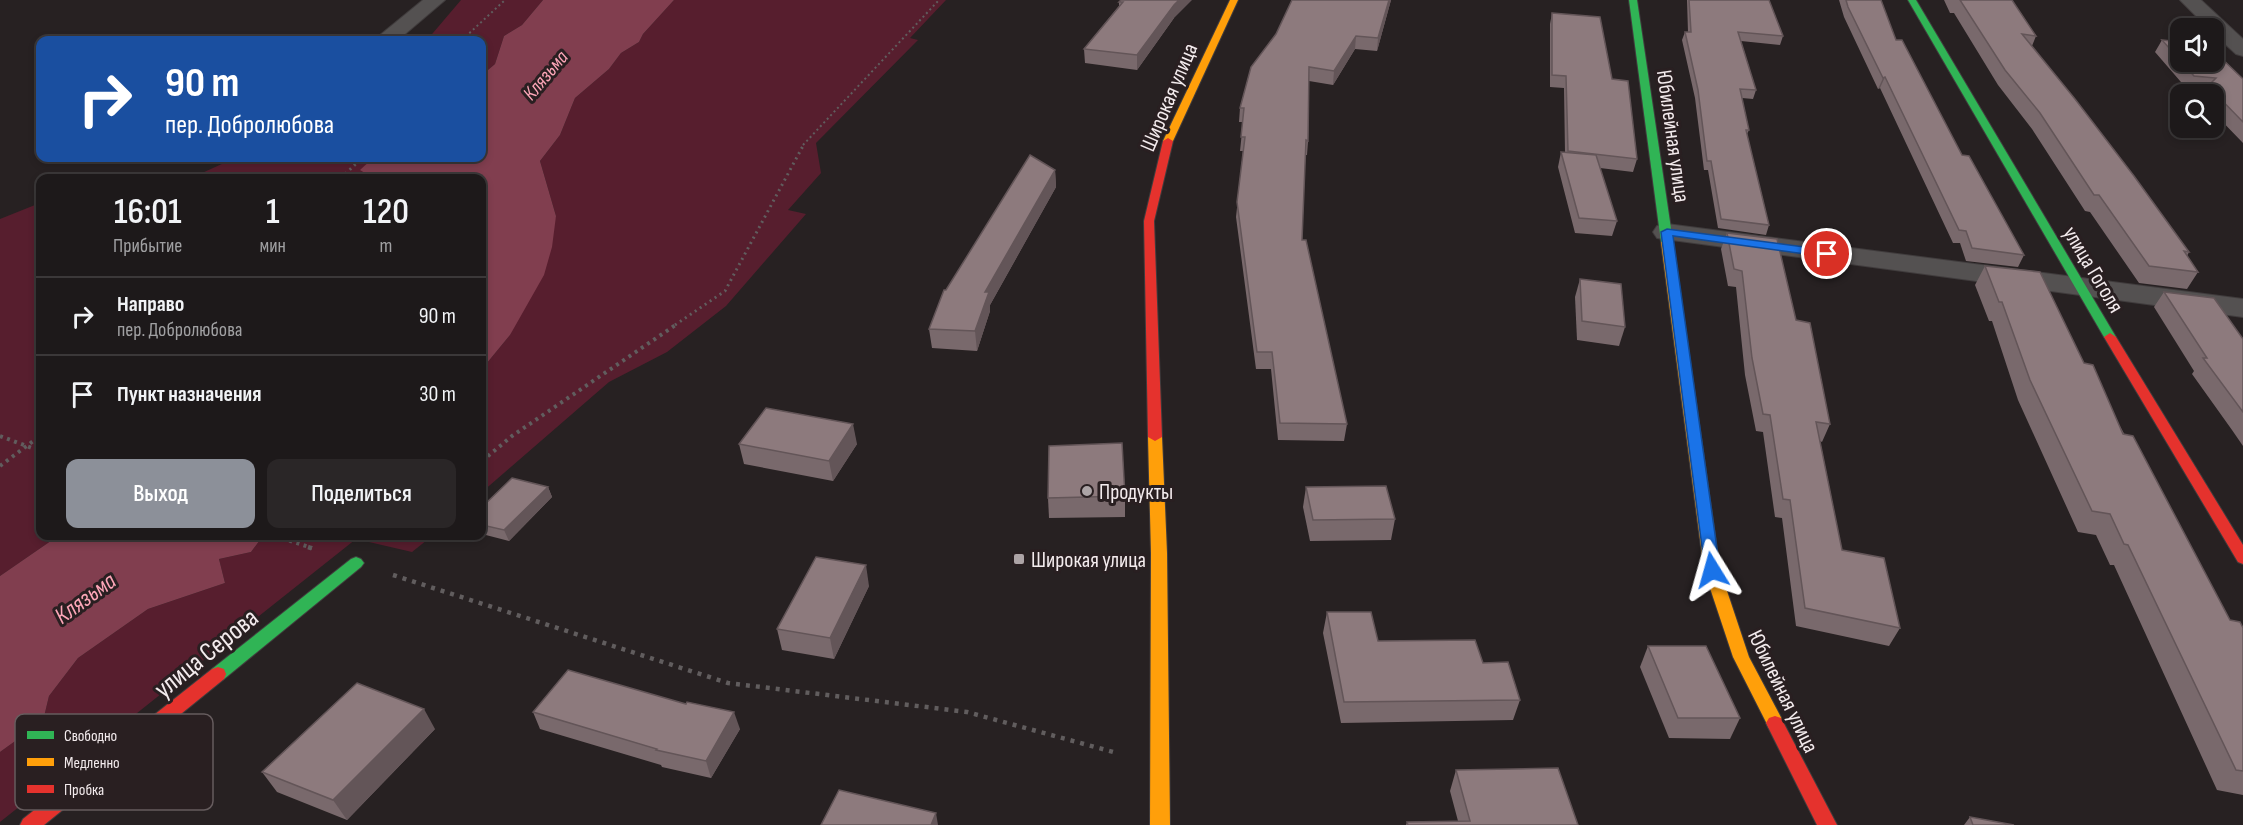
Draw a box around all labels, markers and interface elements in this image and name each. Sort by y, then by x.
map controls [2170,18,2224,138]
button: sound [2170,18,2224,72]
street label: Широкая улица [1134,39,1204,156]
water label: Клязьма [518,46,573,105]
text: 90 m [165,58,239,109]
icon: right [66,60,144,138]
street label: Юбилейная улица [1650,68,1695,204]
button: search [2170,84,2224,138]
text: пер. Добролюбова [165,109,334,141]
text: 16:01 [114,191,182,234]
text: 1 [266,191,279,234]
text: 120 [363,191,409,234]
street label: улица Гоголя [2056,222,2129,318]
pin [1801,228,1852,279]
text: Прибытие [113,234,182,258]
text: мин [259,234,286,258]
text: m [380,234,392,258]
icon: arrive [1810,237,1843,270]
text: Направо [117,291,184,318]
icon: right [66,300,99,333]
text: 90 m [419,303,456,330]
text: пер. Добролюбова [117,318,242,342]
icon: arrive [66,378,99,411]
text: Пункт назначения [117,381,261,408]
text: 30 m [419,381,456,408]
button: Выход [66,459,255,528]
button: Поделиться [267,459,456,528]
place label: Продукты [1099,479,1173,506]
marker: Продукты [1080,484,1094,498]
position arrow [1680,538,1744,602]
place label: Широкая улица [1031,547,1146,574]
marker: Широкая улица [1012,552,1026,566]
water label: Клязьма [49,566,122,630]
street label: улица Серова [148,602,265,705]
street label: Юбилейная улица [1741,626,1824,758]
legend [15,714,213,810]
text: Свободно [64,727,117,746]
text: Медленно [64,754,120,773]
text: Пробка [64,781,104,800]

